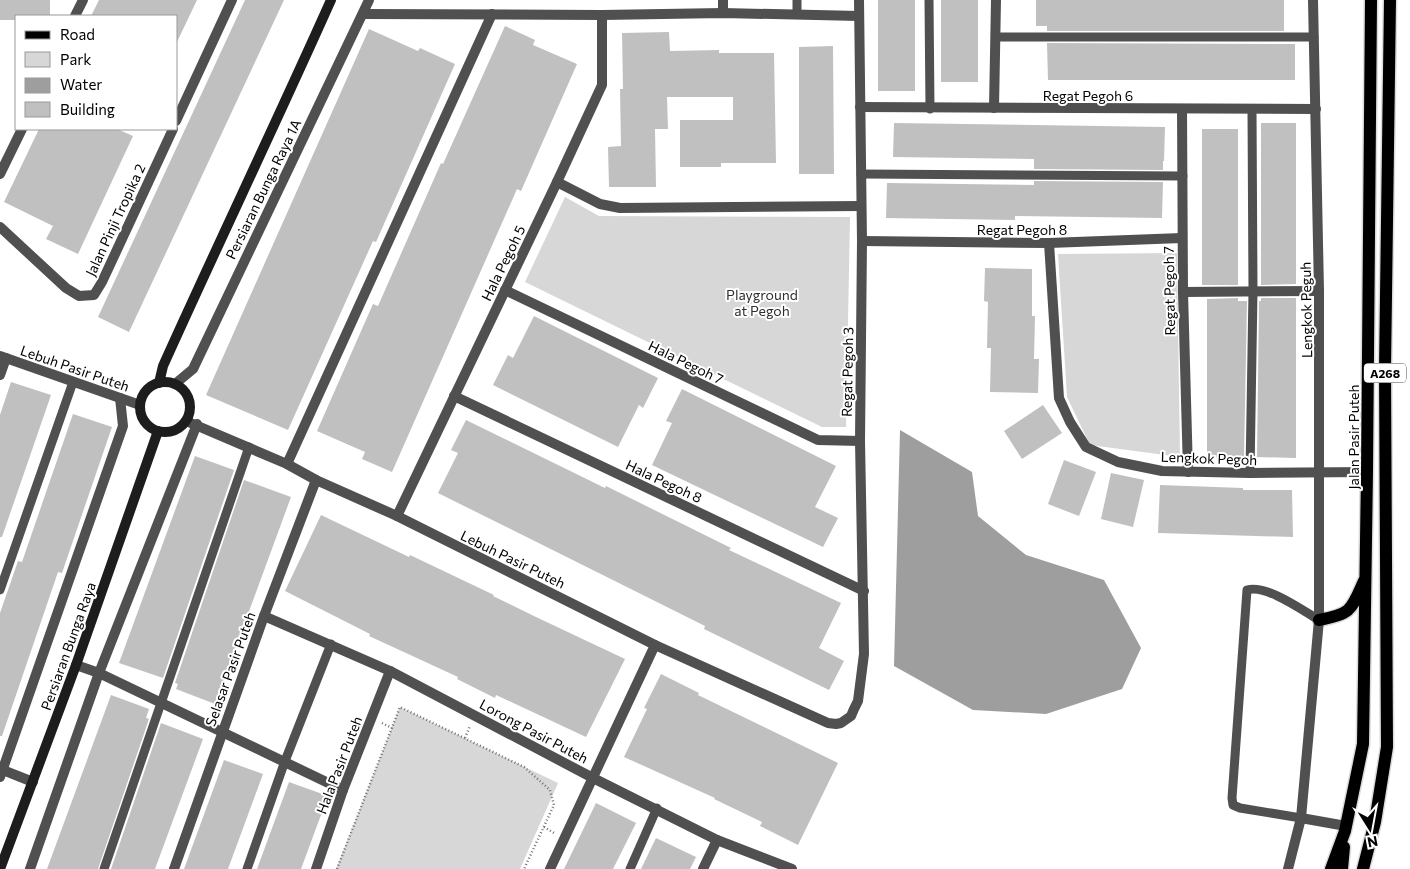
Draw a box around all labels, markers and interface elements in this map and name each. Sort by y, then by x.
legend [15,15,178,130]
text: Road [60,25,95,43]
text: Park [60,50,91,68]
text: Water [60,75,102,93]
street label: Regat Pegoh 6 [1043,87,1133,104]
text: Building [60,100,115,118]
street label: Persiaran Bunga Raya 1A [222,116,304,262]
street label: Jalan Pinji Tropika 2 [82,161,149,279]
street label: Regat Pegoh 8 [977,221,1067,238]
street label: Hala Pegoh 5 [477,222,529,304]
street label: Regat Pegoh 7 [1160,246,1178,336]
street label: Lengkok Peguh [1297,262,1315,358]
park label: Playground at Pegoh [726,286,798,319]
street label: Regat Pegoh 3 [838,327,856,417]
street label: Hala Pegoh 7 [646,337,726,387]
street label: Lebuh Pasir Puteh [18,341,132,395]
road number: A268 [1364,363,1406,382]
street label: Jalan Pasir Puteh [1345,385,1362,489]
street label: Lengkok Pegoh [1160,448,1258,468]
street label: Hala Pegoh 8 [623,456,705,506]
street label: Lebuh Pasir Puteh [458,526,568,592]
street label: Persiaran Bunga Raya [37,579,99,713]
street label: Selasar Pasir Puteh [201,609,259,729]
street label: Lorong Pasir Puteh [477,695,591,767]
street label: Hala Pasir Puteh [313,714,365,816]
north arrow [1345,804,1395,854]
text: N [1366,833,1379,852]

